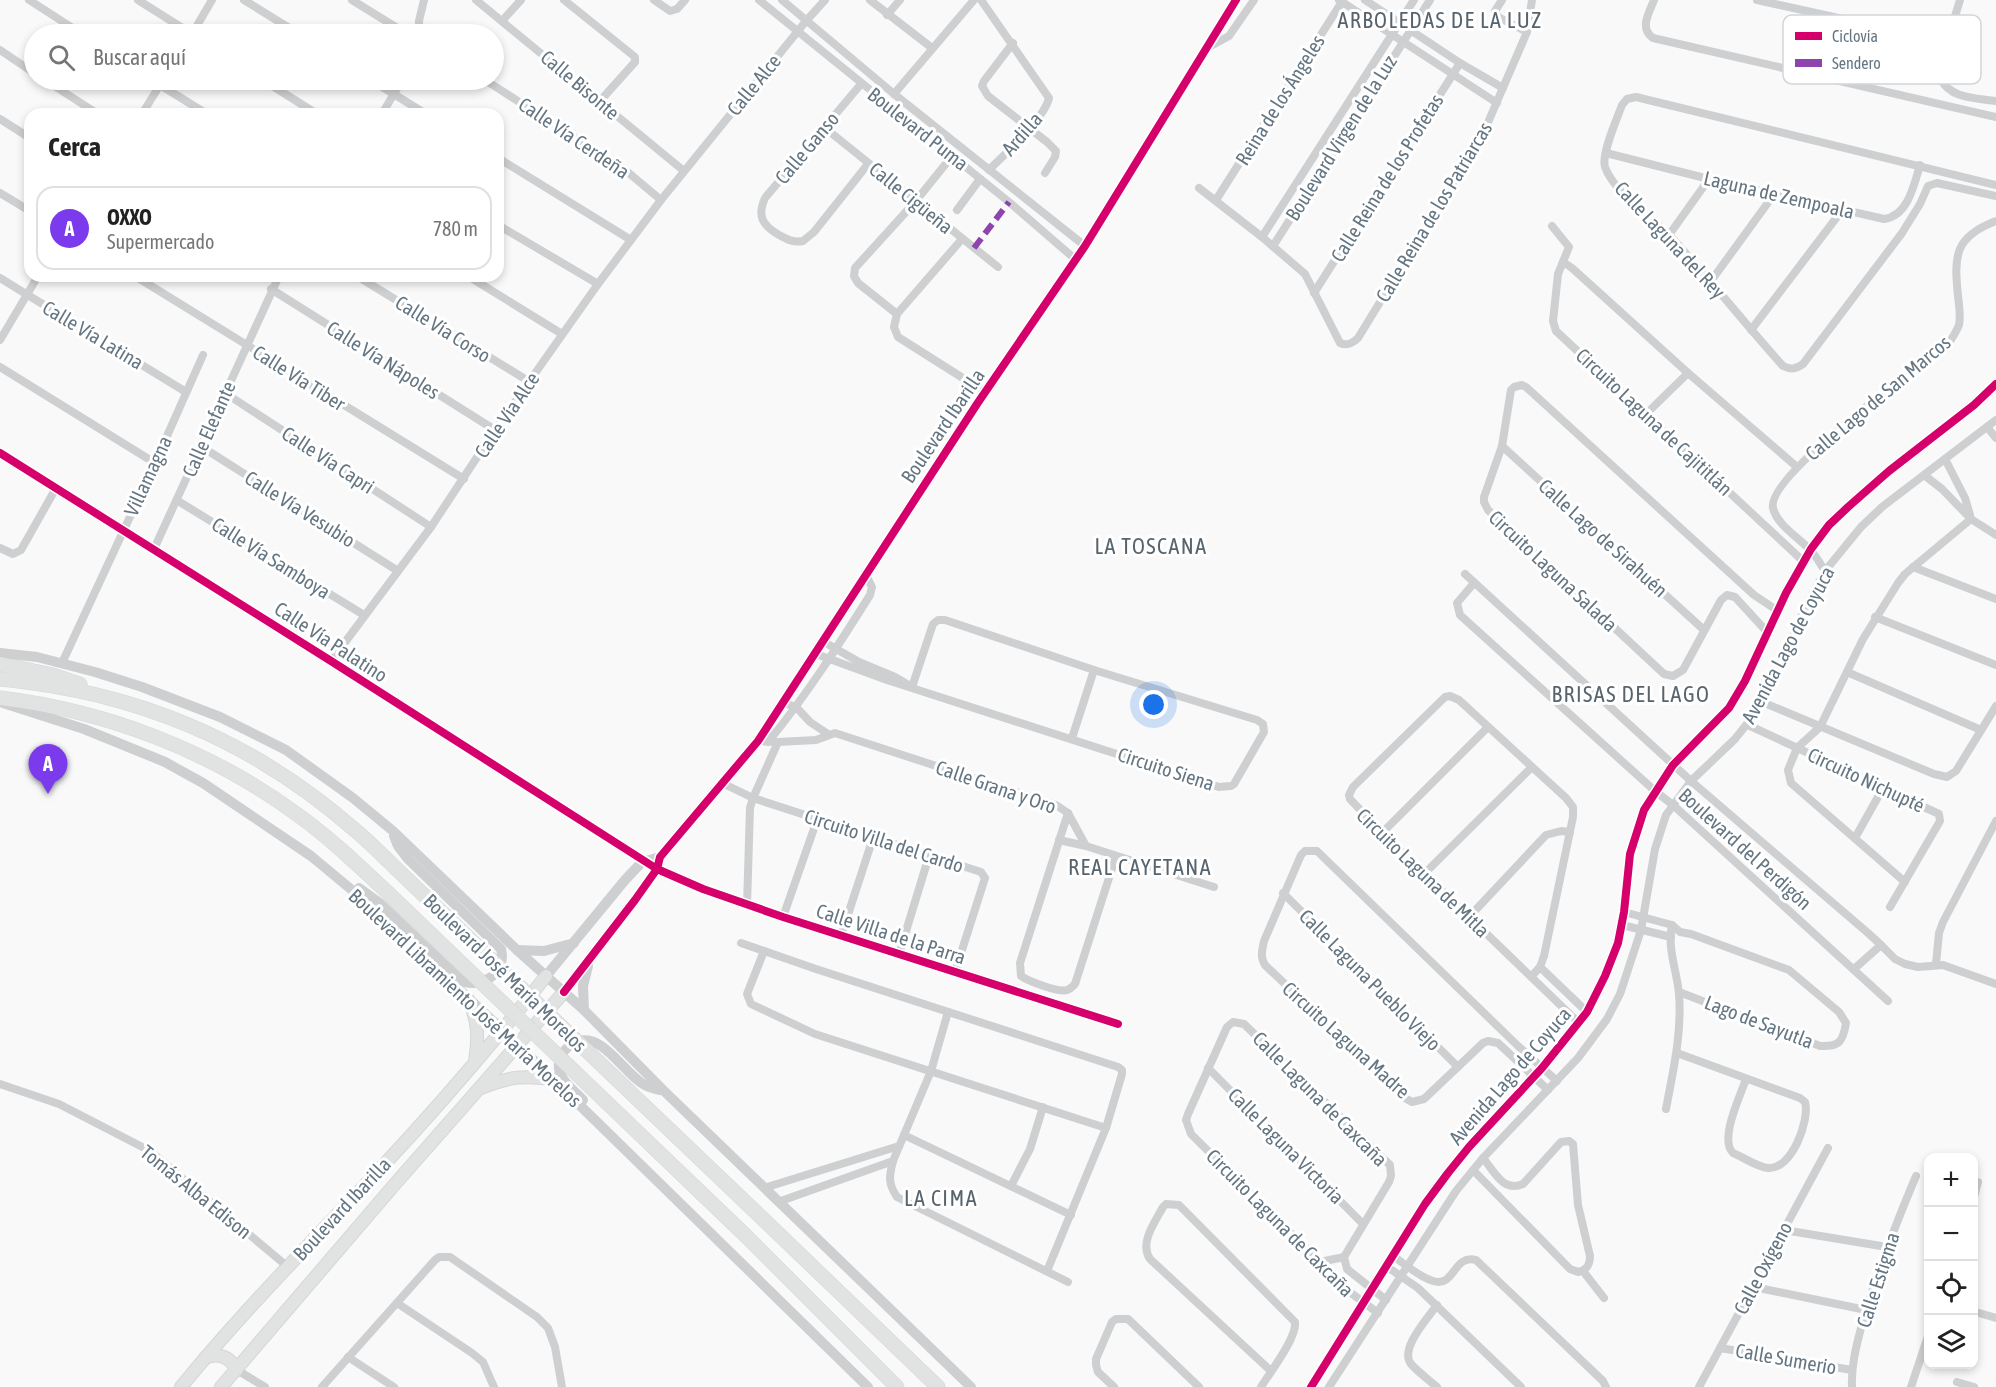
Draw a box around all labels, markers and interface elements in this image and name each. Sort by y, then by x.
district label: ARBOLEDAS DE LA LUZ [1337,7,1543,33]
legend [1783,15,1981,84]
search box [24,24,504,90]
text: Ciclovía [1832,27,1878,45]
street label: Reina de los Ángeles [1230,30,1329,169]
icon: search [45,41,78,74]
text: Buscar aquí [93,44,186,70]
street label: Calle Bisonte [536,45,624,124]
street label: Calle Alce [722,50,785,120]
street label: Boulevard Virgen de la Luz [1280,51,1401,225]
text: Sendero [1832,54,1881,72]
street label: Boulevard Puma [863,82,973,175]
street label: Calle Reina de los Profetas [1326,90,1448,266]
street label: Calle Vía Cerdeña [515,92,634,183]
street label: Calle Ganso [770,107,843,188]
street label: Ardilla [997,107,1047,160]
street label: Calle Reina de los Patriarcas [1371,118,1496,306]
text: Cerca [48,132,101,162]
street label: Calle Cigüeña [865,157,958,238]
street label: Laguna de Zempoala [1702,166,1857,223]
street label: Calle Laguna del Rey [1610,176,1730,303]
text: OXXO [107,204,152,230]
text: A [65,217,74,240]
text: 780 m [433,217,478,240]
text: Supermercado [107,230,214,253]
street label: Calle Vía Corso [391,290,495,367]
street label: Calle Vía Latina [39,296,148,374]
street label: Calle Vía Nápoles [323,316,444,403]
street label: Calle Lago de San Marcos [1801,330,1955,465]
street label: Calle Vía Tiber [249,340,351,416]
street label: Circuito Laguna de Cajititlán [1571,343,1737,500]
street label: Boulevard Ibarilla [896,364,989,487]
street label: Calle Vía Alce [470,368,544,462]
street label: Calle Elefante [177,377,240,480]
street label: Calle Vía Capri [278,421,379,498]
street label: Villamagna [119,432,176,519]
street label: Calle Vía Vesubio [241,466,360,552]
street label: Calle Lago de Sirahuén [1534,474,1672,601]
street label: Circuito Laguna Salada [1484,505,1622,636]
street label: Calle Vía Samboya [208,512,335,603]
district label: LA TOSCANA [1094,533,1208,559]
street label: Avenida Lago de Coyuca [1737,562,1839,727]
street label: Calle Vía Palatino [271,597,392,687]
district label: BRISAS DEL LAGO [1552,681,1710,707]
your location [1139,690,1168,719]
street label: Circuito Siena [1115,742,1217,795]
street label: Circuito Nichupté [1804,742,1928,817]
pin: A [28,744,68,794]
street label: Calle Grana y Oro [933,755,1059,818]
street label: Boulevard del Perdigón [1674,783,1816,914]
street label: Circuito Laguna de Mitla [1352,803,1494,942]
street label: Circuito Villa del Cardo [802,804,966,877]
district label: REAL CAYETANA [1068,854,1212,880]
street label: Boulevard Libramiento José María Morelos [344,884,586,1112]
street label: Boulevard José María Morelos [419,889,591,1056]
street label: Calle Villa de la Parra [814,899,969,969]
street label: Calle Laguna Pueblo Viejo [1295,904,1446,1055]
street label: Circuito Laguna Madre [1278,977,1415,1103]
street label: Lago de Sayutla [1702,990,1817,1053]
street label: Avenida Lago de Coyuca [1444,1002,1575,1149]
street label: Calle Laguna de Caxcaña [1248,1027,1392,1171]
street label: Calle Laguna Victoria [1224,1083,1349,1208]
street label: Tomás Alba Edison [136,1140,256,1243]
street label: Circuito Laguna de Caxcaña [1202,1144,1359,1301]
street label: Boulevard Ibarilla [288,1152,395,1265]
map controls [1924,1153,1978,1369]
button: + [1924,1153,1978,1207]
district label: LA CIMA [904,1185,978,1211]
button: − [1924,1207,1978,1261]
street label: Calle Oxígeno [1729,1218,1796,1318]
street label: Calle Estigma [1851,1229,1904,1330]
button: locate [1924,1261,1978,1315]
button: layers [1924,1315,1978,1369]
street label: Calle Sumerio [1734,1338,1838,1379]

